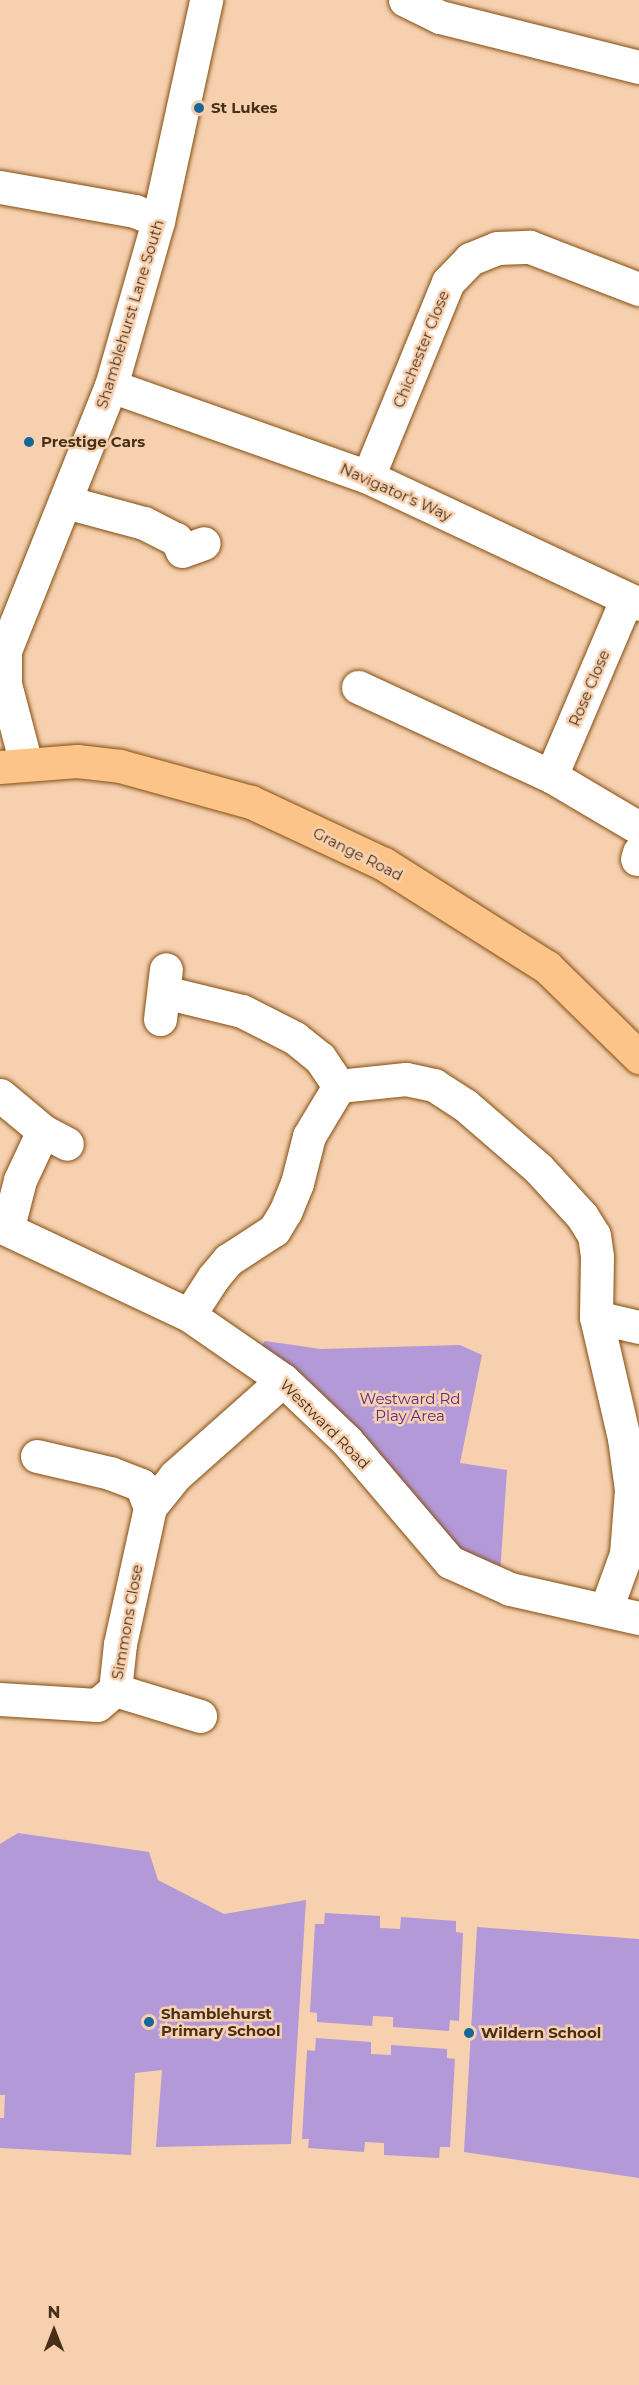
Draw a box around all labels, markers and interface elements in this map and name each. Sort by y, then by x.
place label: St Lukes [211,99,278,117]
marker: St Lukes [192,101,206,115]
street label: Shamblehurst Lane South [93,217,167,411]
street label: Chichester Close [389,288,453,410]
place label: Prestige Cars [41,433,145,451]
marker: Prestige Cars [22,435,36,449]
street label: Navigator's Way [337,459,455,525]
street label: Rose Close [565,647,613,729]
street label: Grange Road [310,824,406,884]
street label: Westward Road [277,1376,373,1472]
park label: Westward Rd Play Area [360,1389,460,1424]
street label: Simmons Close [108,1563,146,1681]
place label: Shamblehurst Primary School [161,2004,280,2039]
marker: Shamblehurst Primary School [142,2015,156,2029]
place label: Wildern School [481,2024,601,2042]
marker: Wildern School [462,2026,476,2040]
north arrow [24,2301,84,2361]
text: N [48,2303,60,2322]

